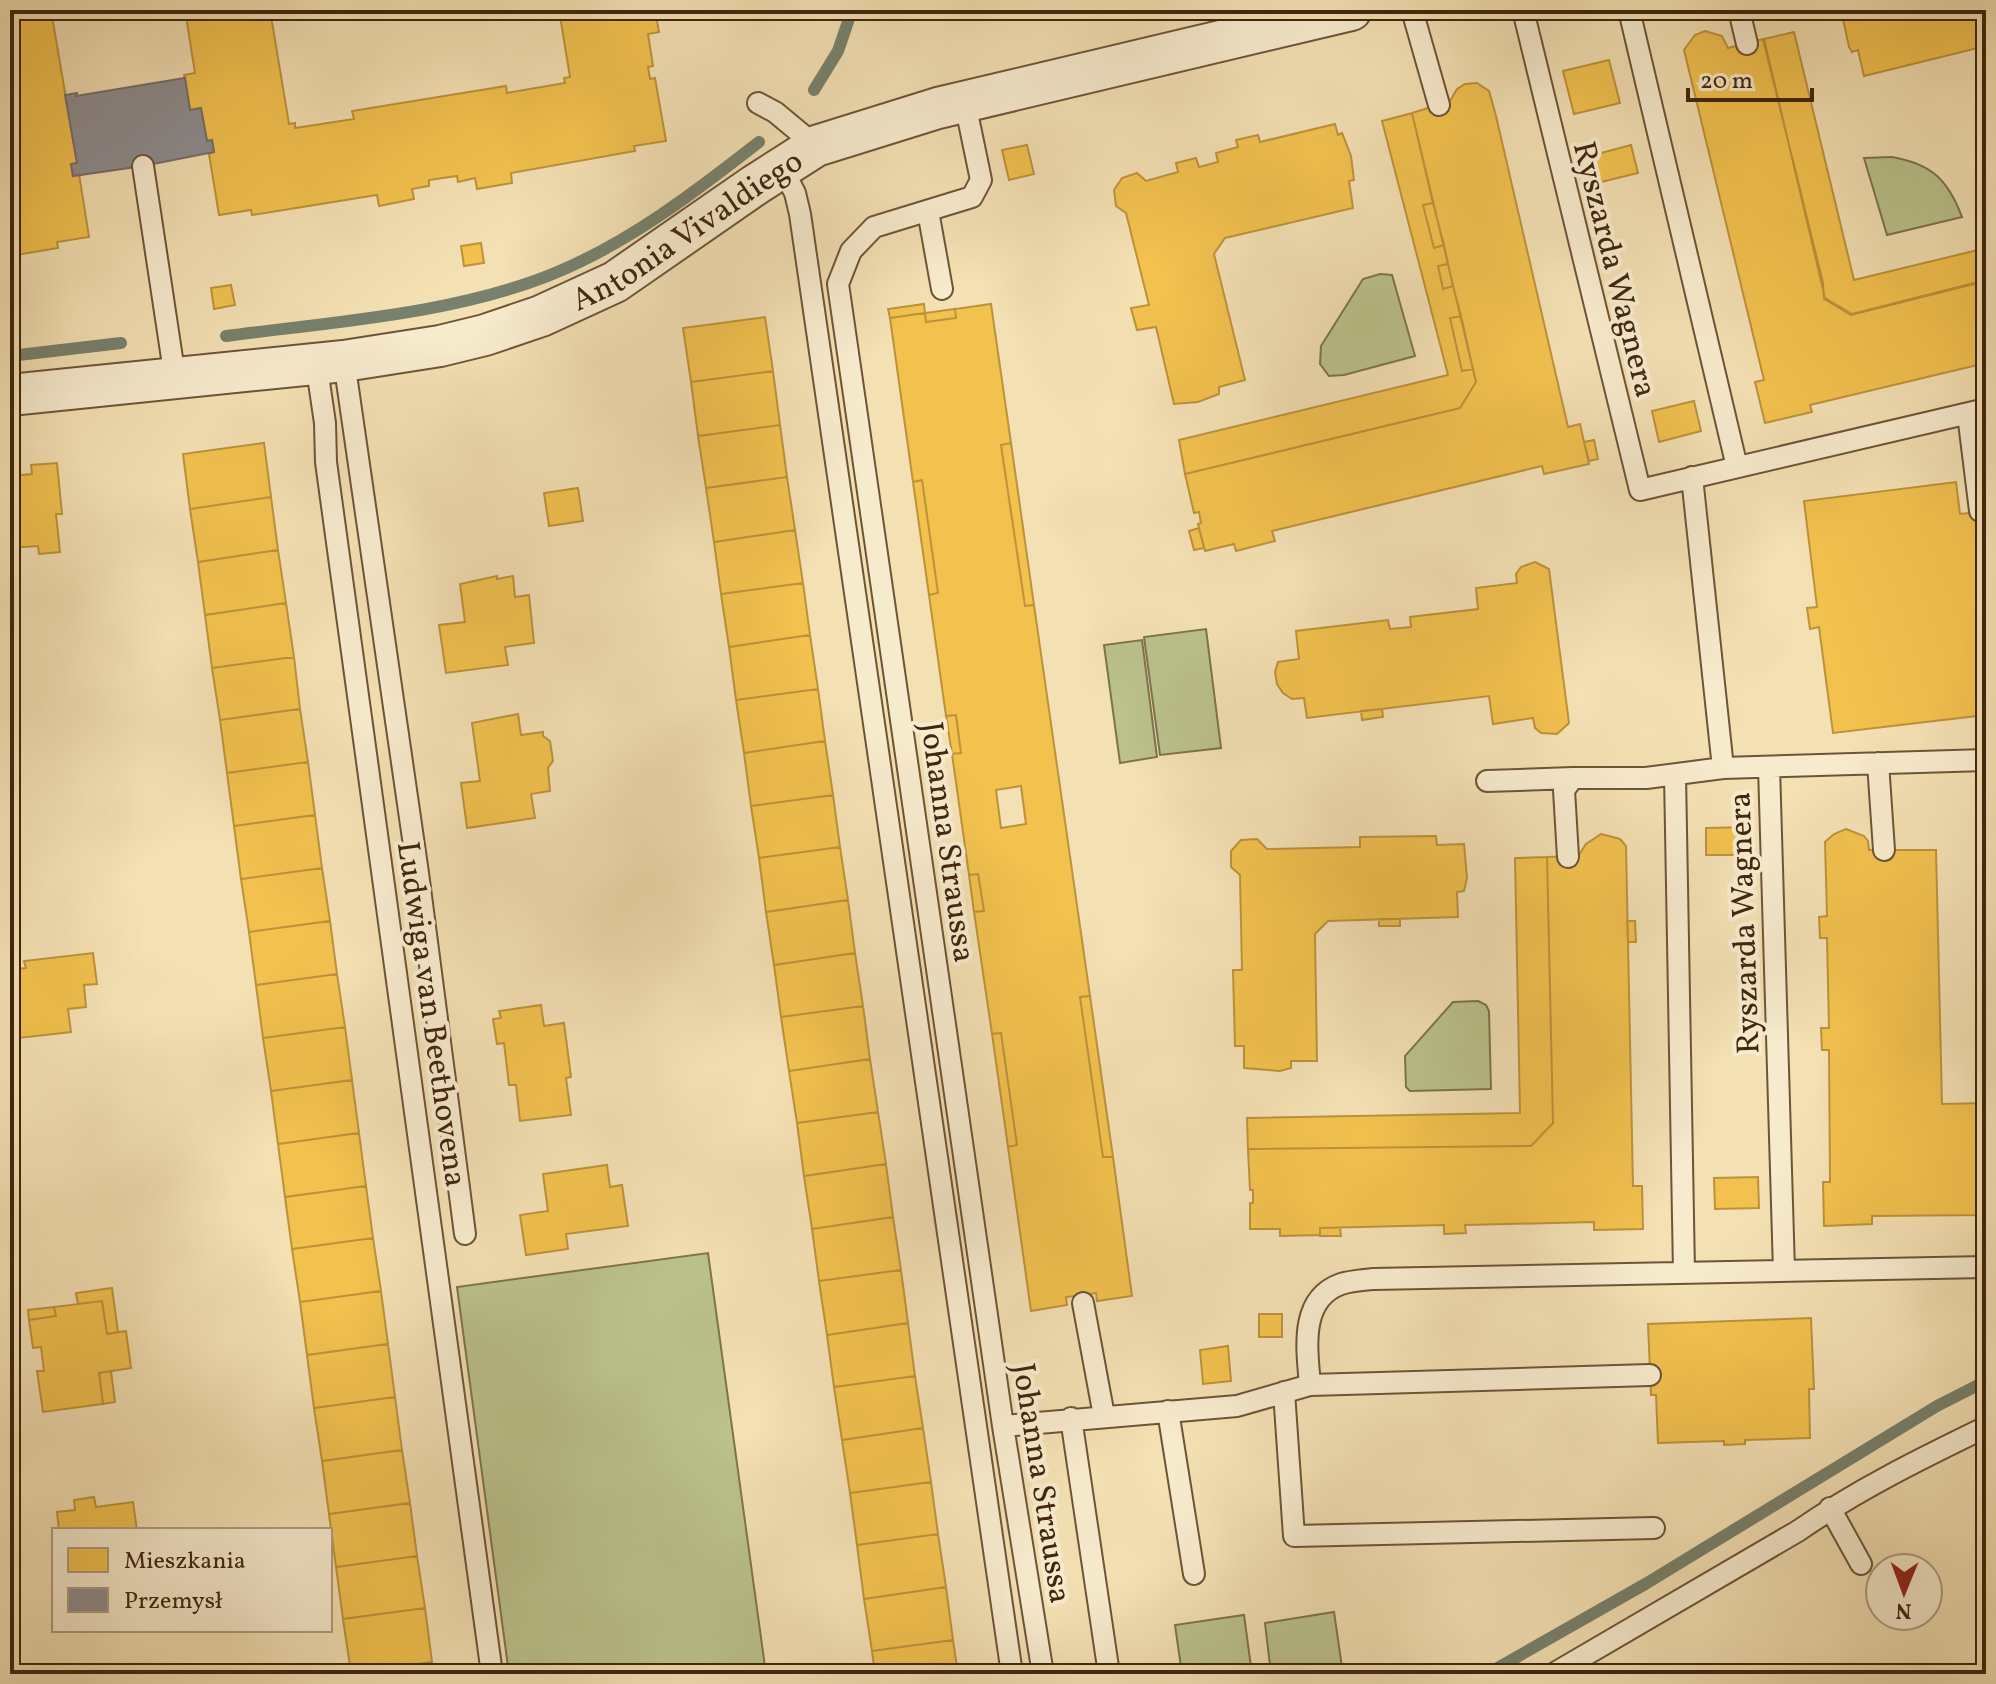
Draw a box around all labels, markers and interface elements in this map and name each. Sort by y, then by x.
scale bar [1688,52,1812,102]
text: 20 m [1700,65,1753,99]
street label: Ryszarda Wagnera [1560,137,1666,402]
street label: Antonia Vivaldiego [565,141,812,324]
street label: Johanna Straussa [907,719,985,966]
street label: Ryszarda Wagnera [1719,791,1773,1055]
street label: Ludwiga van Beethovena [384,839,476,1190]
street label: Johanna Straussa [999,1360,1081,1607]
legend [52,1528,332,1632]
text: Mieszkania [124,1545,246,1579]
north arrow [1864,1552,1944,1632]
text: Przemysł [124,1585,223,1619]
text: N [1895,1594,1912,1625]

